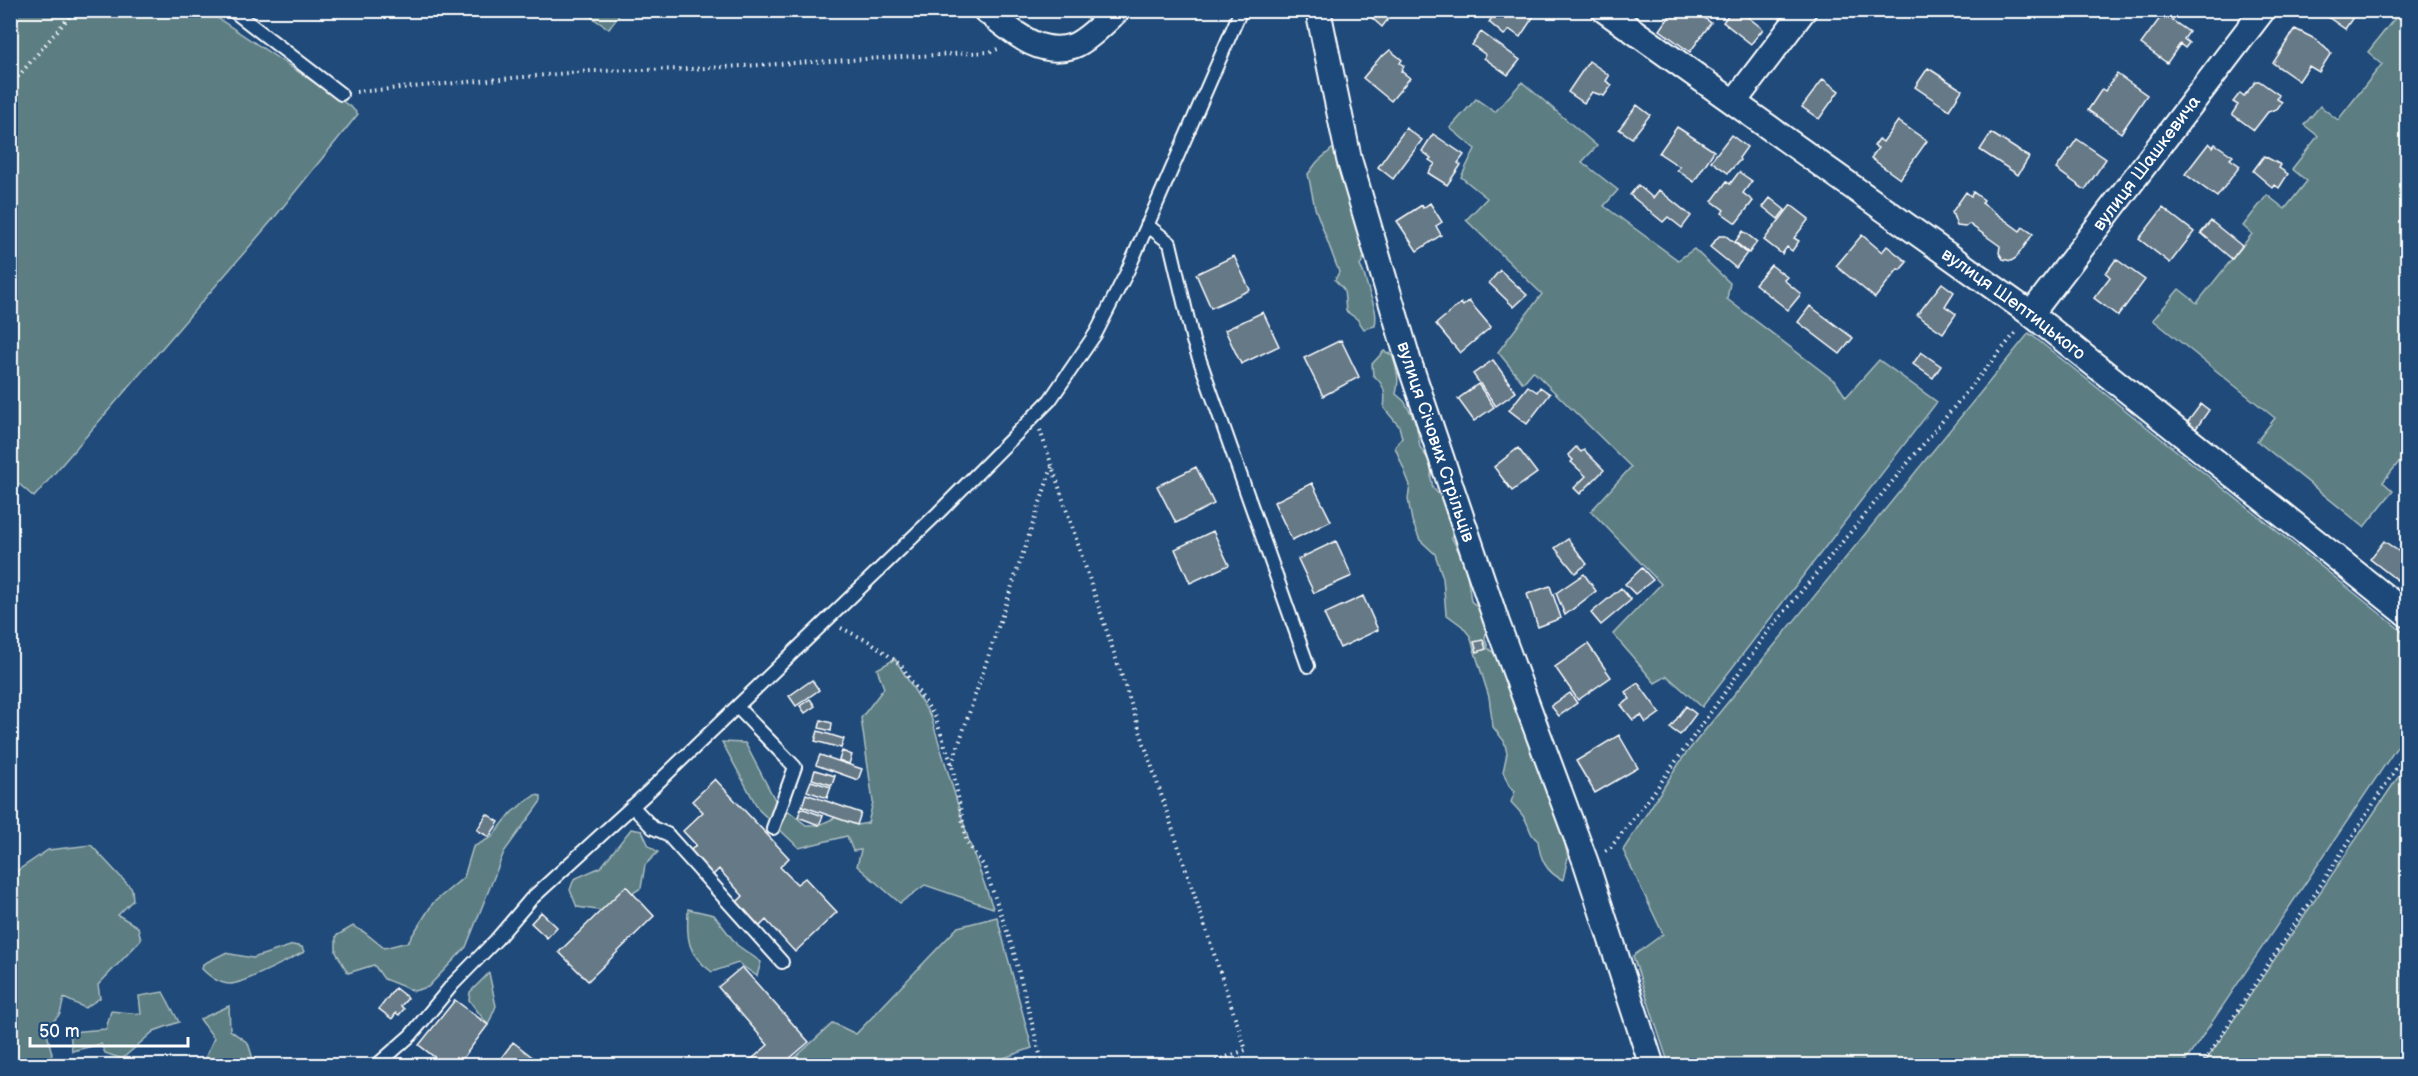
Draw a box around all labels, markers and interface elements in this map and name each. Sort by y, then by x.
street label: вулиця Шашкевича [2088,91,2205,235]
street label: вулиця Шептицького [1937,244,2089,364]
street label: вулиця Січових Стрільців [1392,339,1479,545]
scale bar [30,1010,188,1048]
text: 50 m [39,1021,80,1042]

